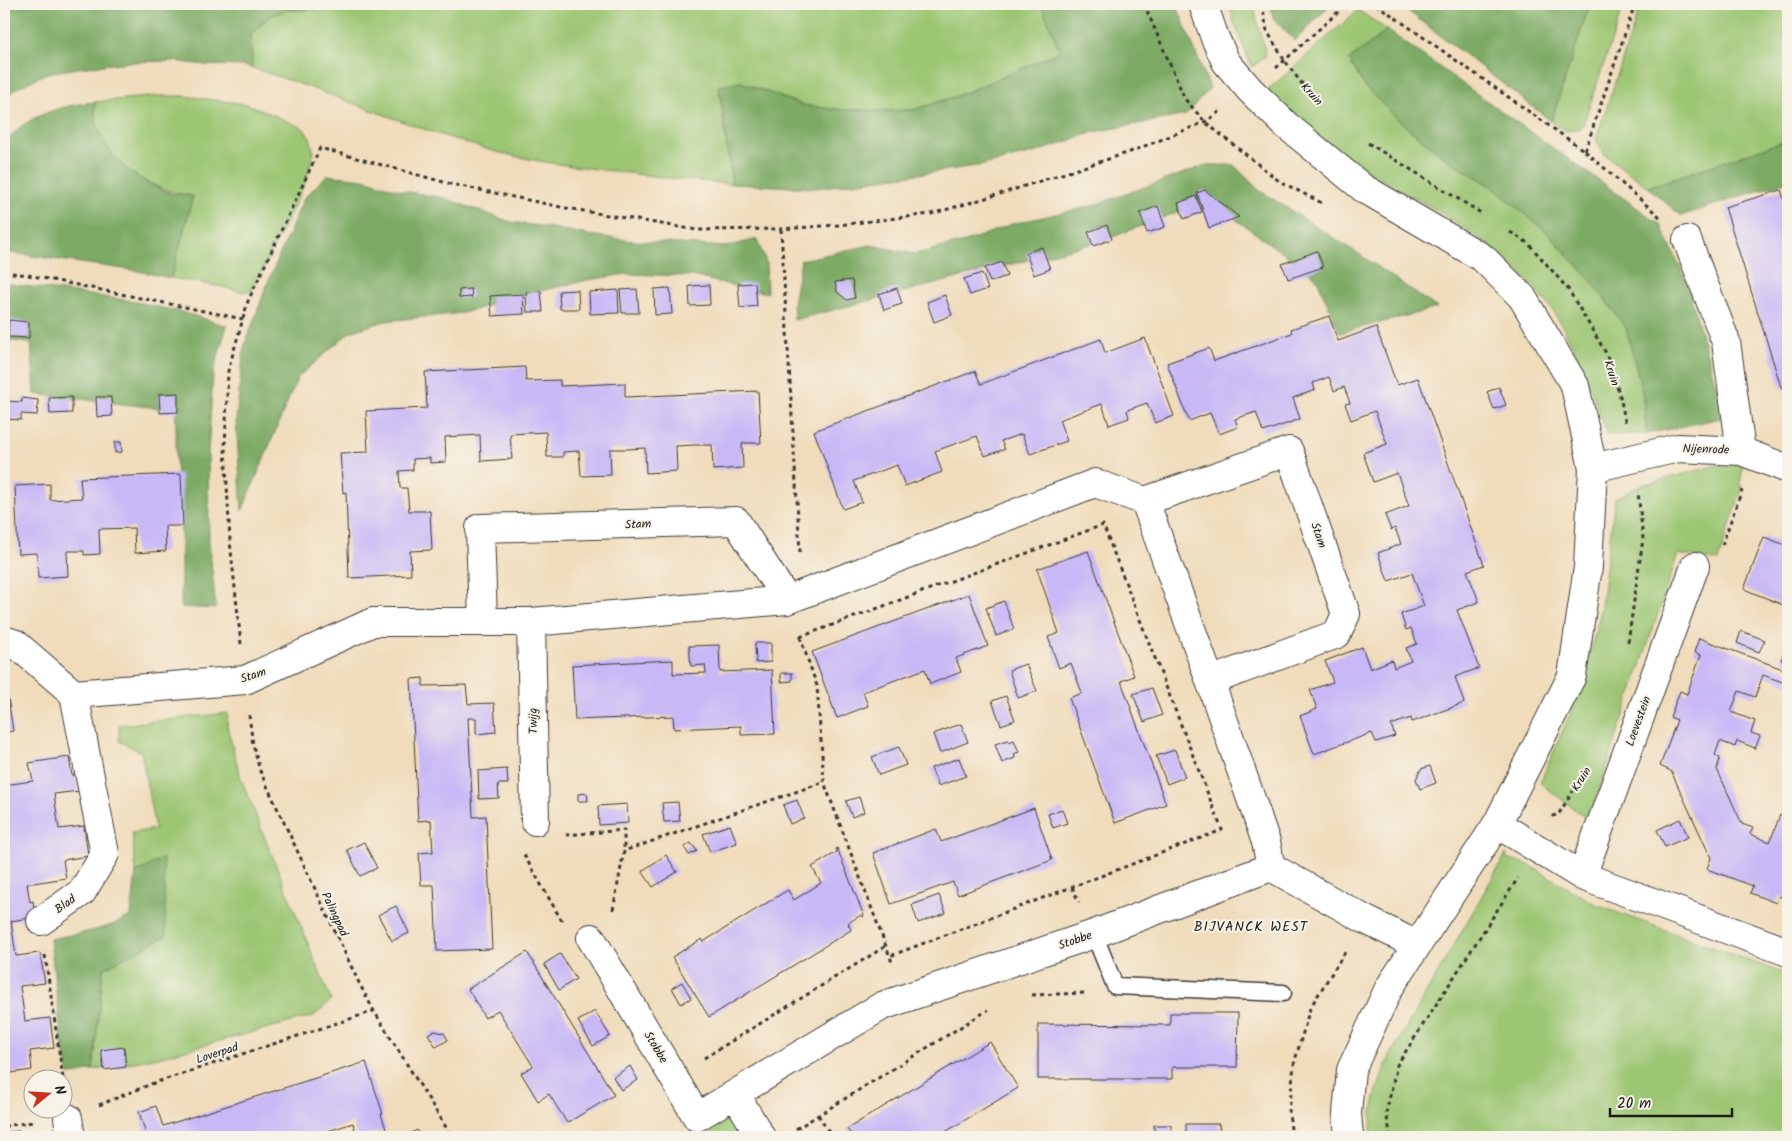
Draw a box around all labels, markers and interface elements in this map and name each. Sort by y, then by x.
street label: Kruin [1296,78,1327,110]
street label: Kruin [1598,358,1625,388]
street label: Nijenrode [1682,439,1730,460]
street label: Stam [625,515,652,534]
street label: Stam [1305,520,1332,551]
street label: Stam [238,662,269,689]
street label: Loevestein [1621,693,1656,749]
street label: Twijg [524,707,543,734]
street label: Kruin [1566,763,1596,795]
street label: Palingpad [316,889,354,941]
street label: Blad [51,890,81,919]
district label: BIJVANCK WEST [1194,916,1309,938]
street label: Stobbe [1056,926,1095,955]
street label: Stobbe [639,1028,673,1067]
street label: Loverpad [193,1037,242,1069]
north arrow [22,1068,72,1118]
text: N [48,1083,71,1098]
scale bar [1610,1086,1732,1118]
text: 20 m [1617,1092,1651,1116]

